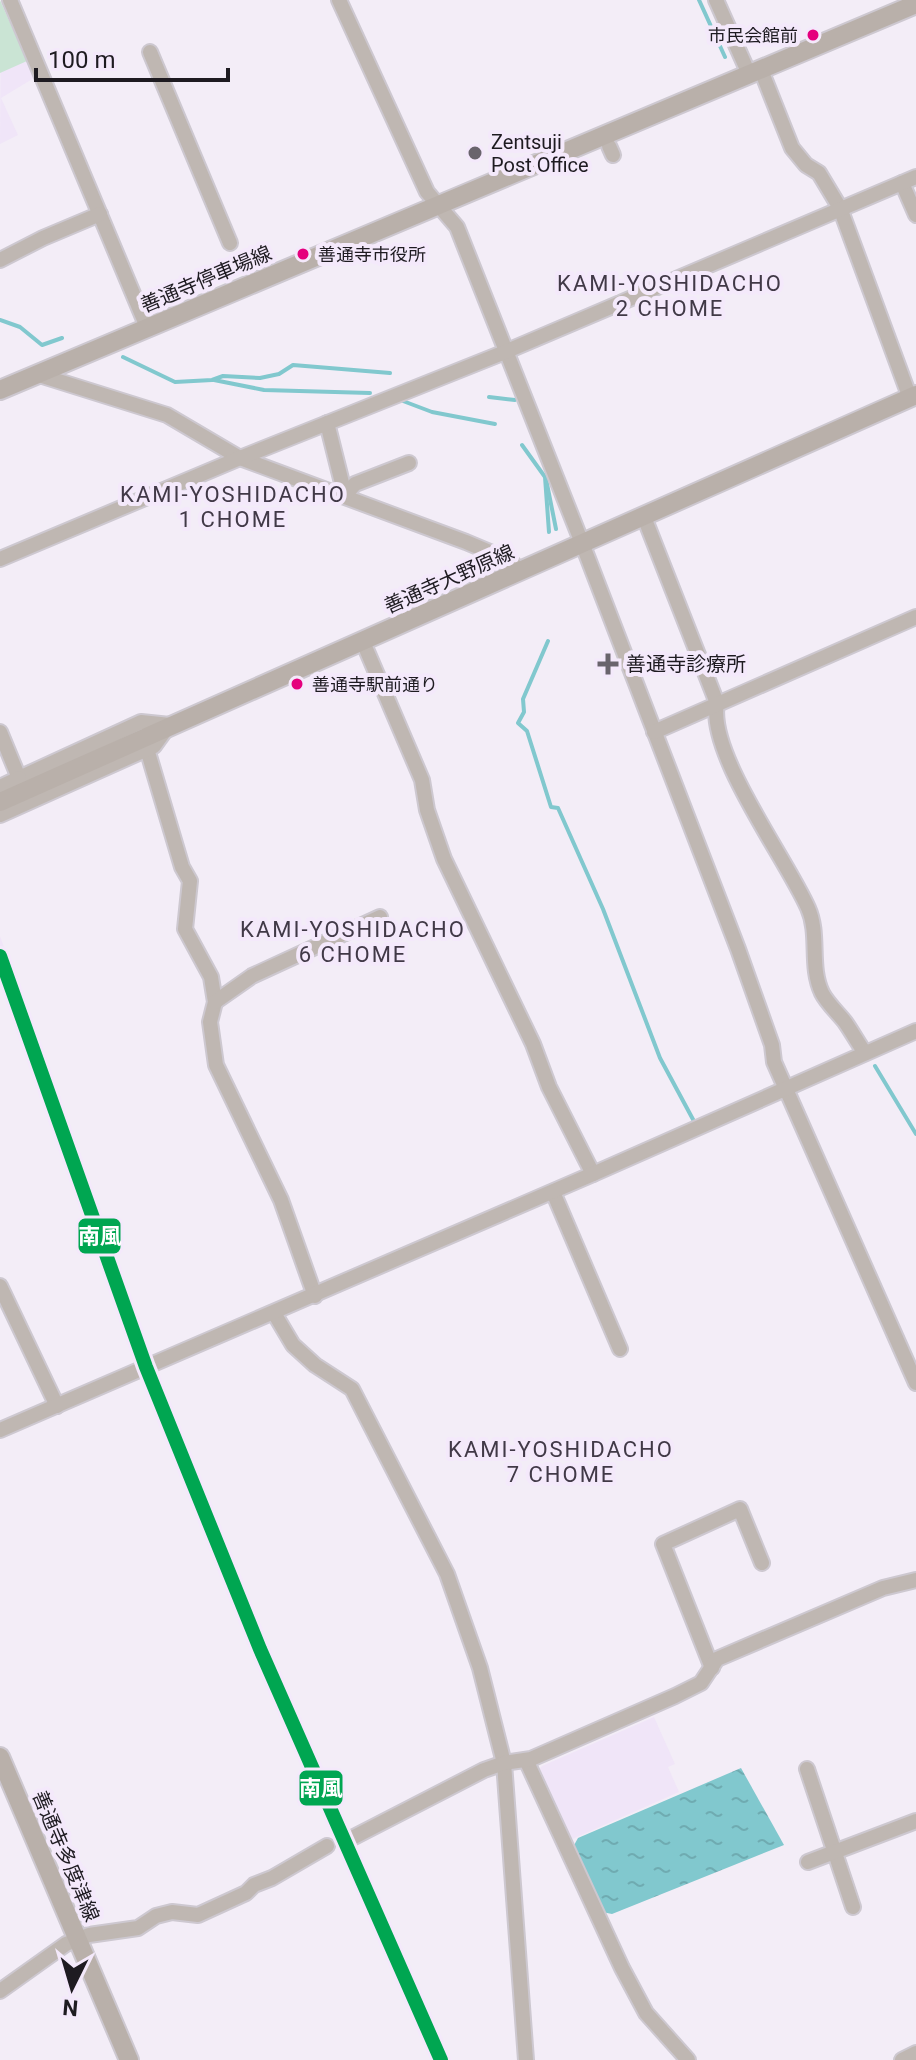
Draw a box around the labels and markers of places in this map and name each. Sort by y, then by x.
place label: 市民会館前 [708,25,798,46]
marker: 市民会館前 [805,27,821,43]
place label: Zentsuji Post Office [491,130,589,177]
marker: Zentsuji Post Office [466,144,484,162]
place label: 善通寺市役所 [318,244,426,265]
marker: 善通寺市役所 [295,246,311,262]
place label: 善通寺診療所 [626,652,746,676]
marker: 善通寺診療所 [597,653,619,675]
place label: 善通寺駅前通り [312,674,438,695]
marker: 善通寺駅前通り [289,676,305,692]

